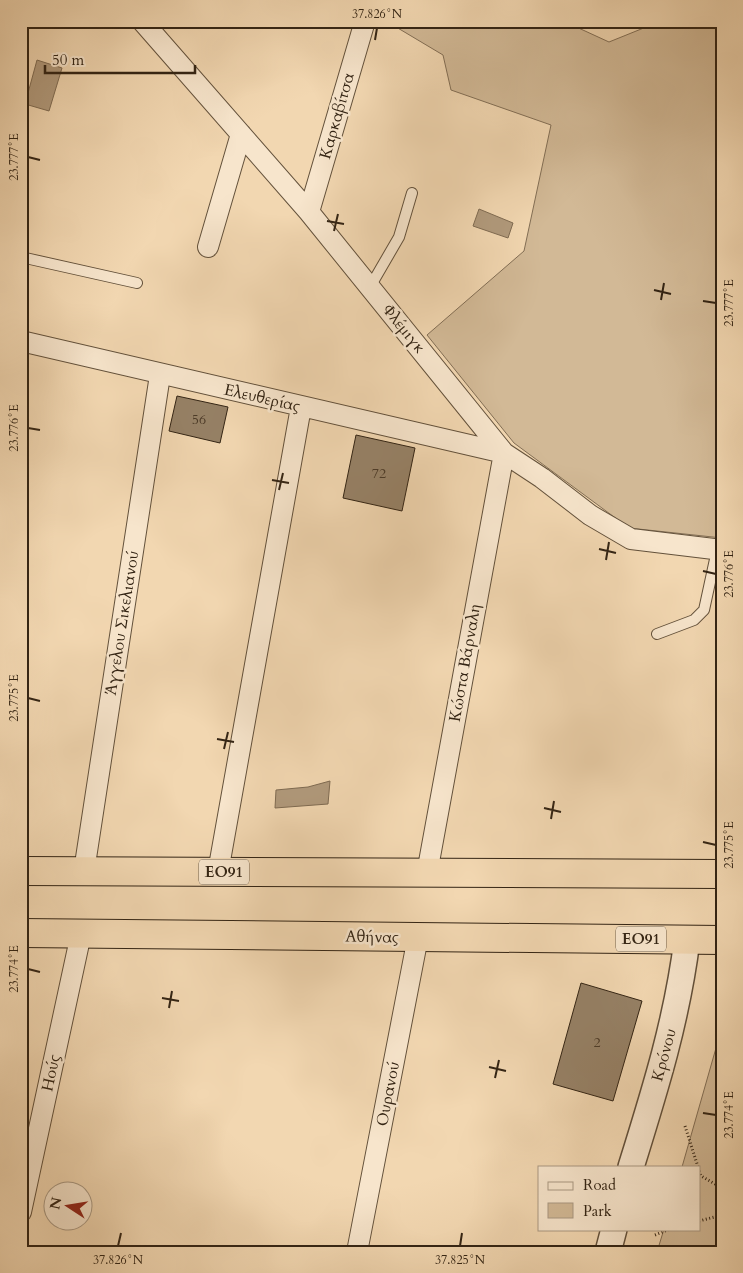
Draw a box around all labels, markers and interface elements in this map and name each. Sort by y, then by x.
text: 37.826°N [352,6,403,22]
scale bar [45,42,195,74]
text: 50 m [52,50,84,70]
street label: Καρκαβίτσα [314,70,360,162]
text: 23.777°E [6,133,22,181]
text: 23.777°E [721,279,737,327]
street label: Φλέμιγκ [377,300,431,358]
street label: Ελευθερίας [222,379,302,417]
text: 23.776°E [6,404,22,452]
house number: 56 [192,410,206,429]
house number: 72 [372,464,386,483]
street label: Άγγελου Σικελιανού [100,549,144,697]
text: 23.776°E [721,550,737,598]
street label: Κώστα Βάρναλη [444,602,486,724]
text: 23.775°E [6,674,22,722]
text: 23.775°E [721,821,737,869]
road number: ΕΟ91 [199,860,249,884]
street label: Αθήνας [345,926,399,948]
road number: ΕΟ91 [616,926,666,952]
text: 23.774°E [6,945,22,993]
street label: Κρόνου [646,1026,682,1084]
house number: 2 [593,1033,601,1052]
street label: Ηούς [36,1052,66,1094]
street label: Ουρανού [371,1060,405,1128]
text: 23.774°E [721,1091,737,1139]
legend [538,1166,700,1230]
text: Road [583,1175,616,1195]
north arrow [42,1180,92,1230]
text: N [45,1195,66,1211]
text: Park [583,1201,612,1221]
text: 37.826°N [93,1252,144,1268]
text: 37.825°N [435,1252,486,1268]

